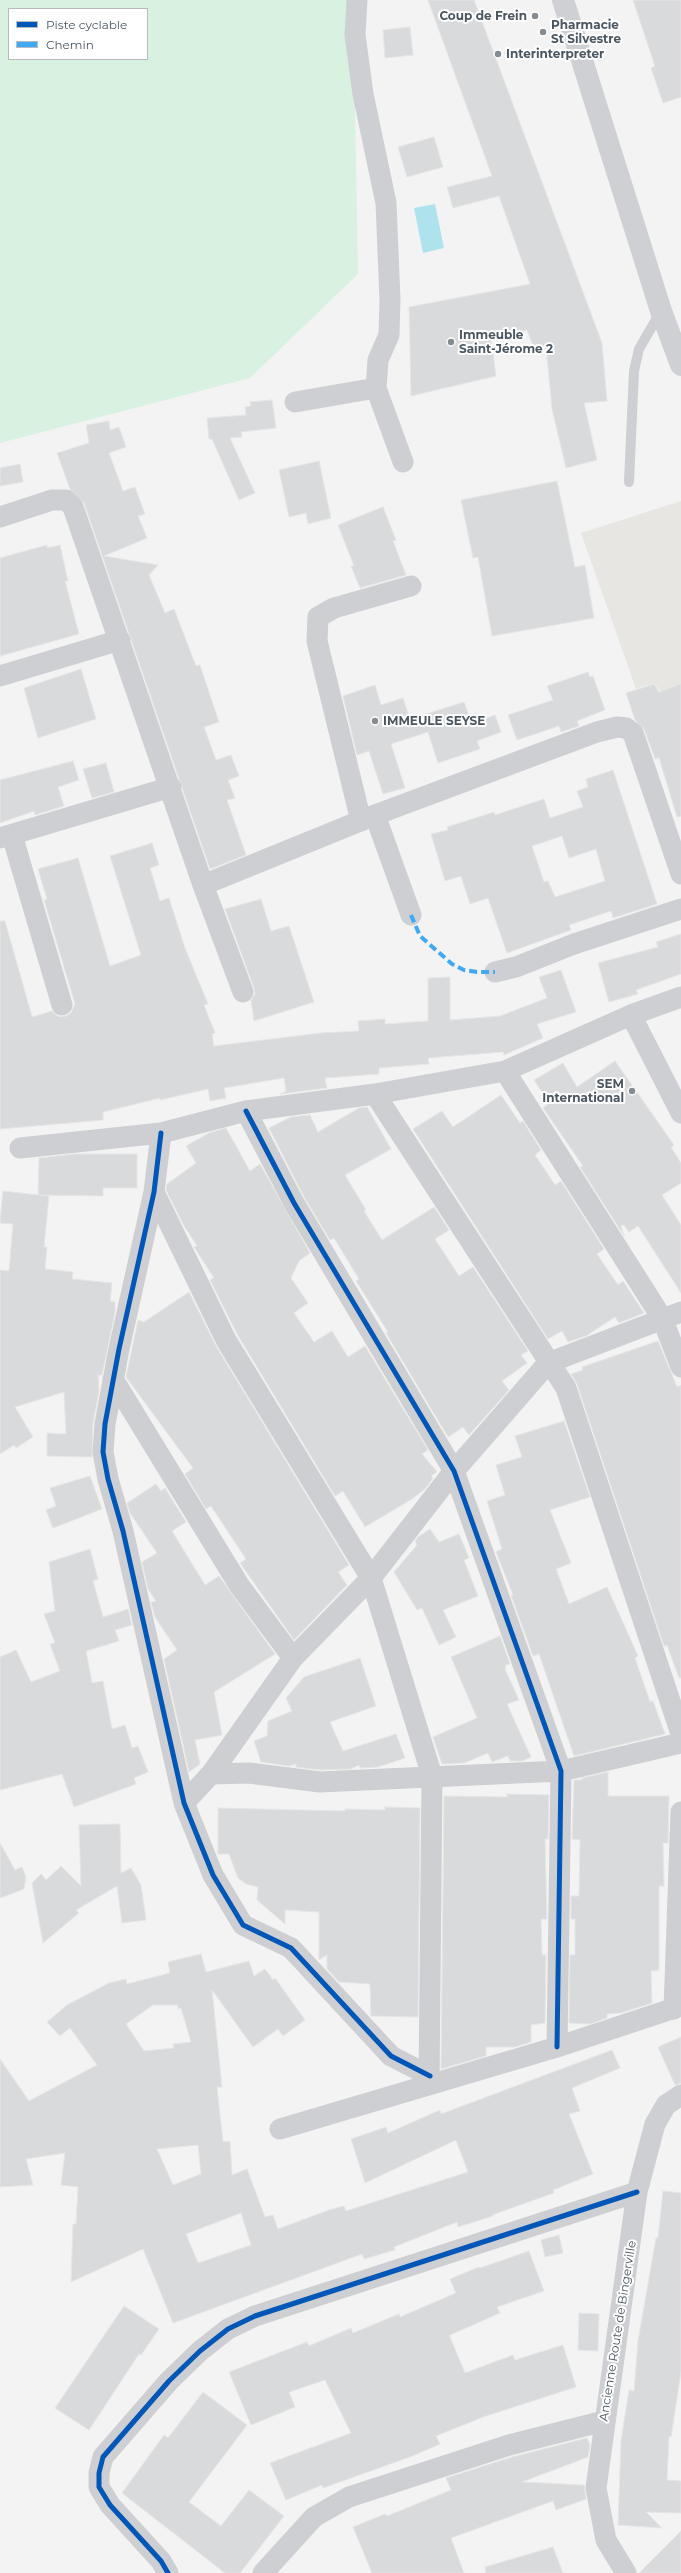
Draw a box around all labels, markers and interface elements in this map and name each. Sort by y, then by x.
legend [8,8,148,60]
place label: Coup de Frein [439,9,527,23]
marker: Coup de Frein [530,11,540,21]
text: Piste cyclable [46,17,127,32]
place label: Pharmacie St Silvestre [551,18,621,46]
marker: Pharmacie St Silvestre [538,27,548,37]
text: Chemin [46,37,94,52]
place label: Interinterpreter [506,47,604,61]
marker: Interinterpreter [493,49,503,59]
place label: Immeuble Saint-Jérome 2 [459,328,553,356]
marker: Immeuble Saint-Jérome 2 [446,337,456,347]
place label: IMMEULE SEYSE [383,714,485,728]
marker: IMMEULE SEYSE [370,716,380,726]
place label: SEM International [542,1077,624,1105]
marker: SEM International [627,1086,637,1096]
street label: Ancienne Route de Bingerville [597,2240,639,2422]

